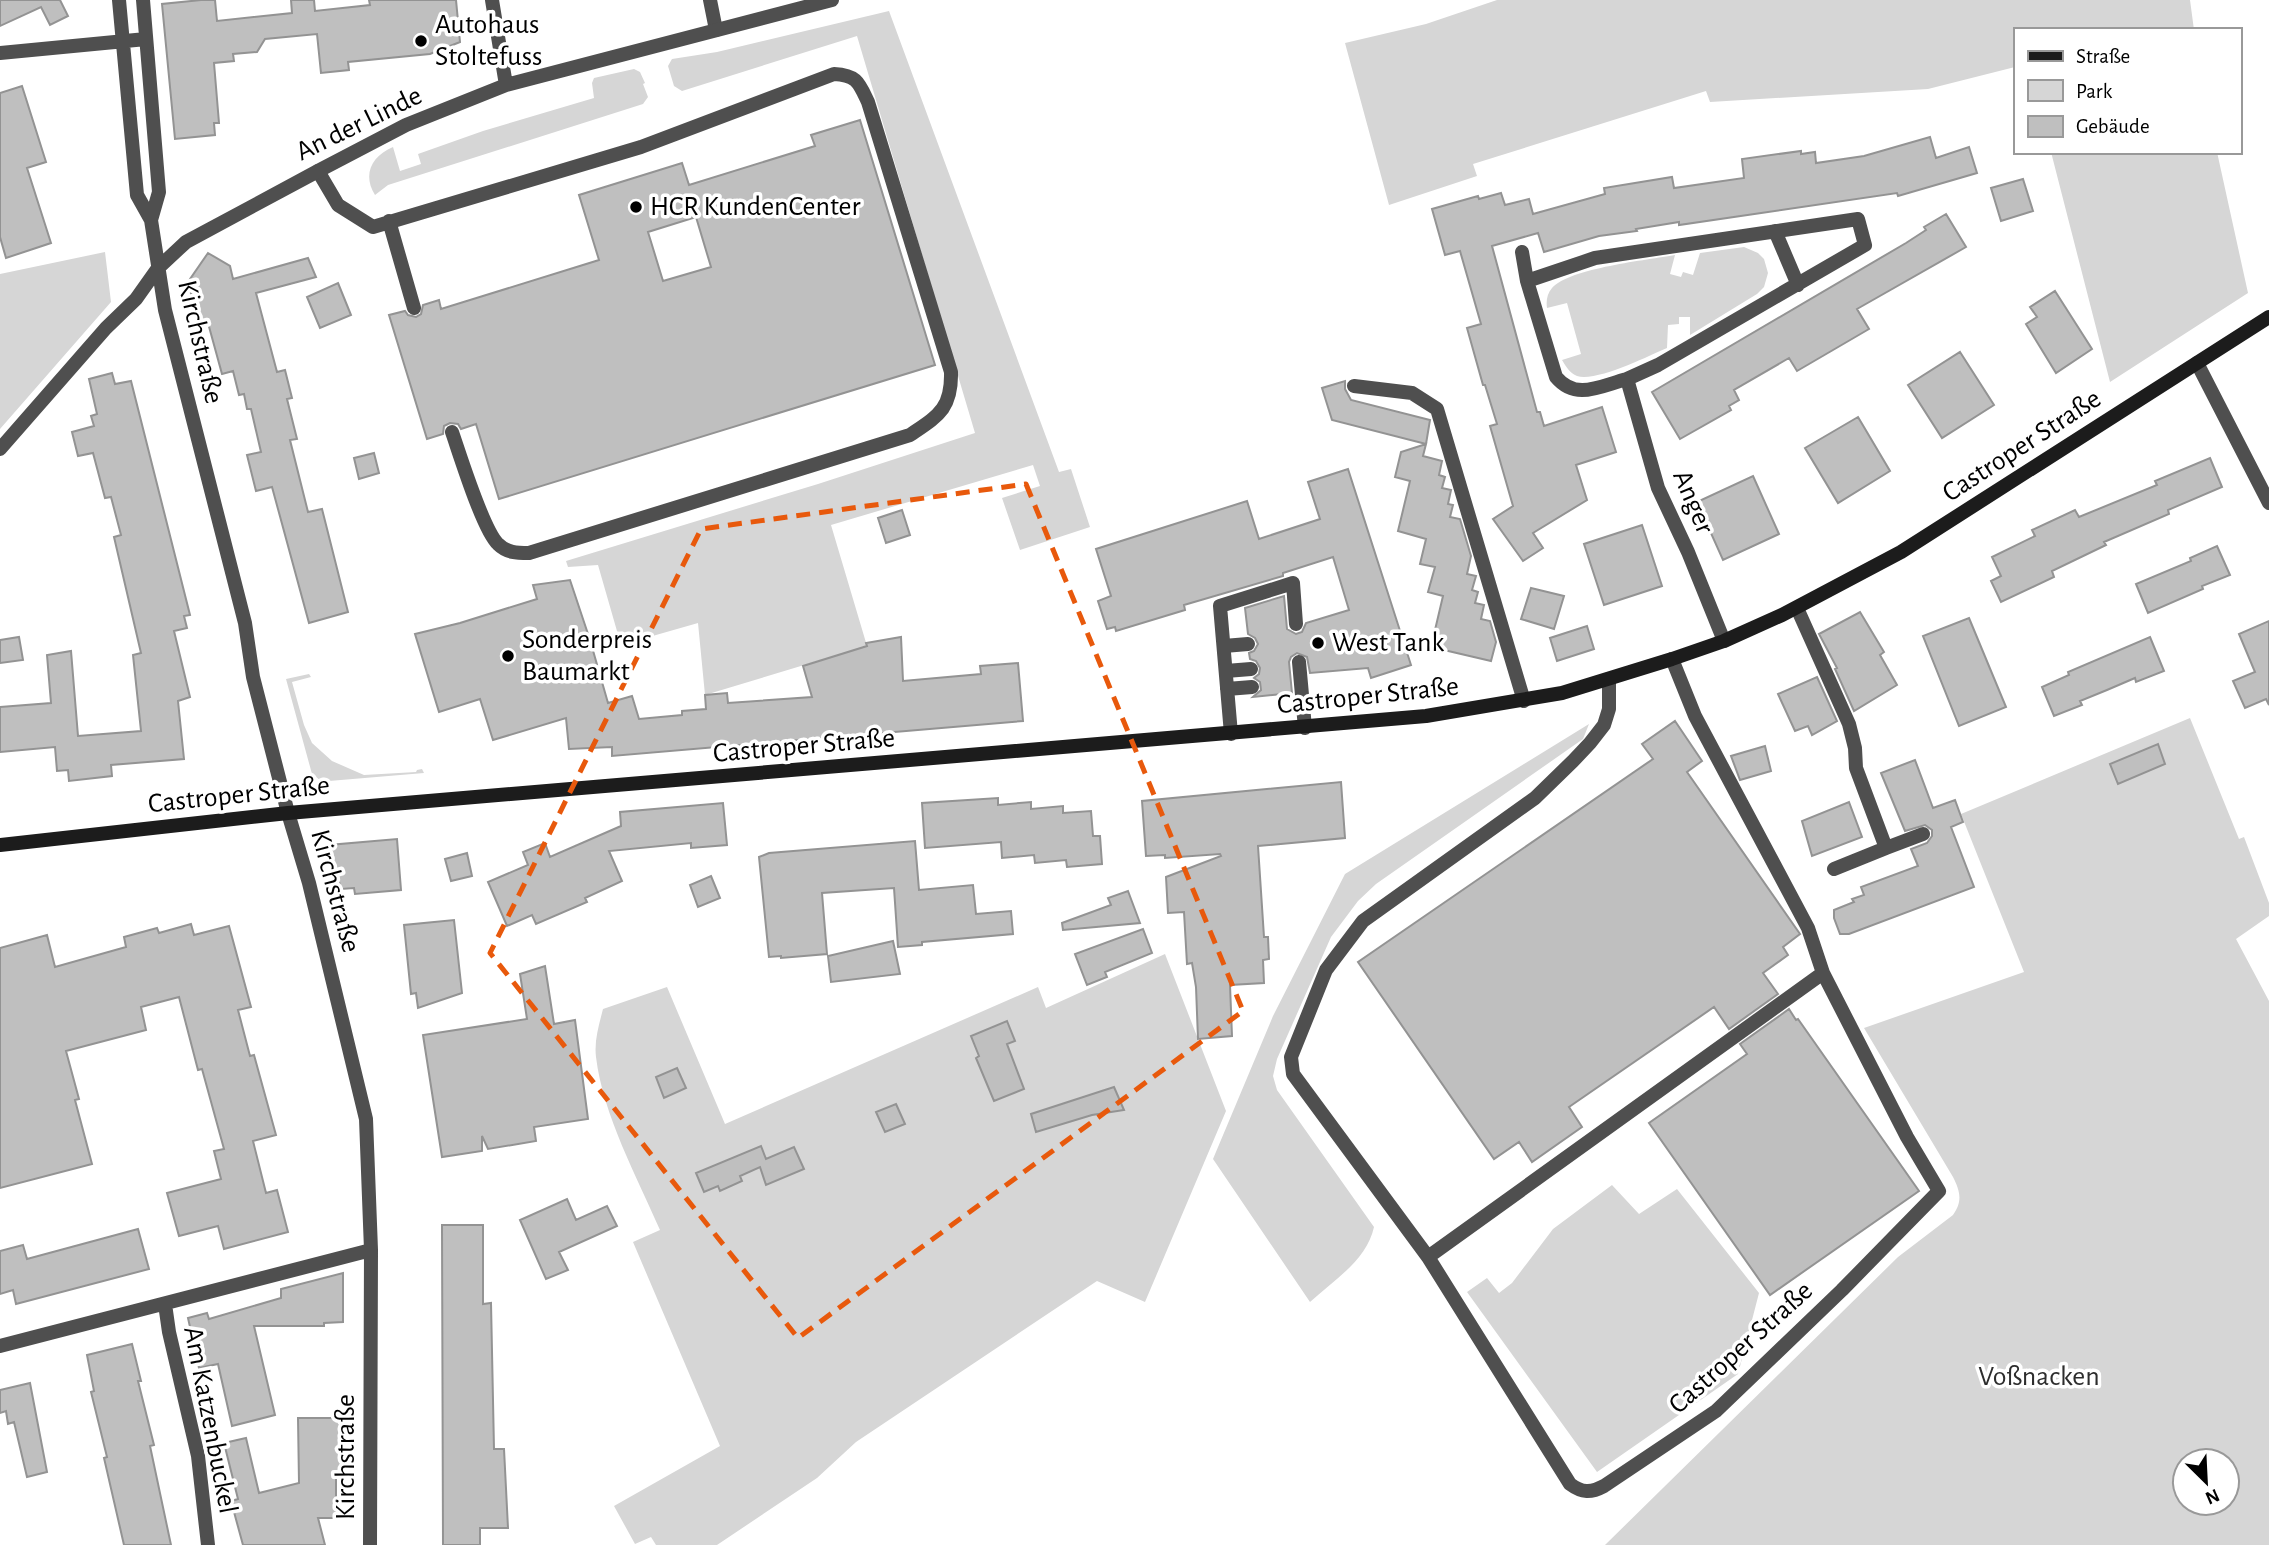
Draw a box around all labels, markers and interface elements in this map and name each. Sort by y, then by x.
place label: Autohaus Stoltefuss [435,11,542,71]
legend [2014,28,2241,154]
marker: Autohaus Stoltefuss [413,33,429,49]
text: Straße [2076,46,2130,67]
text: Park [2076,81,2113,102]
street label: An der Linde [292,82,426,166]
text: Gebäude [2076,116,2150,137]
place label: HCR KundenCenter [650,193,860,221]
marker: HCR KundenCenter [628,199,644,215]
street label: Kirchstraße [172,278,228,406]
street label: Castroper Straße [1938,385,2106,507]
street label: Anger [1667,466,1719,538]
place label: Sonderpreis Baumarkt [522,626,652,686]
place label: West Tank [1332,629,1445,657]
marker: West Tank [1310,635,1326,651]
marker: Sonderpreis Baumarkt [500,648,516,664]
street label: Castroper Straße [1276,673,1460,719]
street label: Castroper Straße [712,724,896,768]
street label: Castroper Straße [147,772,331,818]
street label: Kirchstraße [305,827,365,955]
street label: Castroper Straße [1664,1276,1818,1420]
street label: Am Katzenbuckel [178,1324,242,1516]
park label: Voßnacken [1978,1363,2100,1391]
street label: Kirchstraße [332,1394,360,1520]
north arrow [2171,1447,2241,1517]
text: N [2202,1485,2222,1508]

